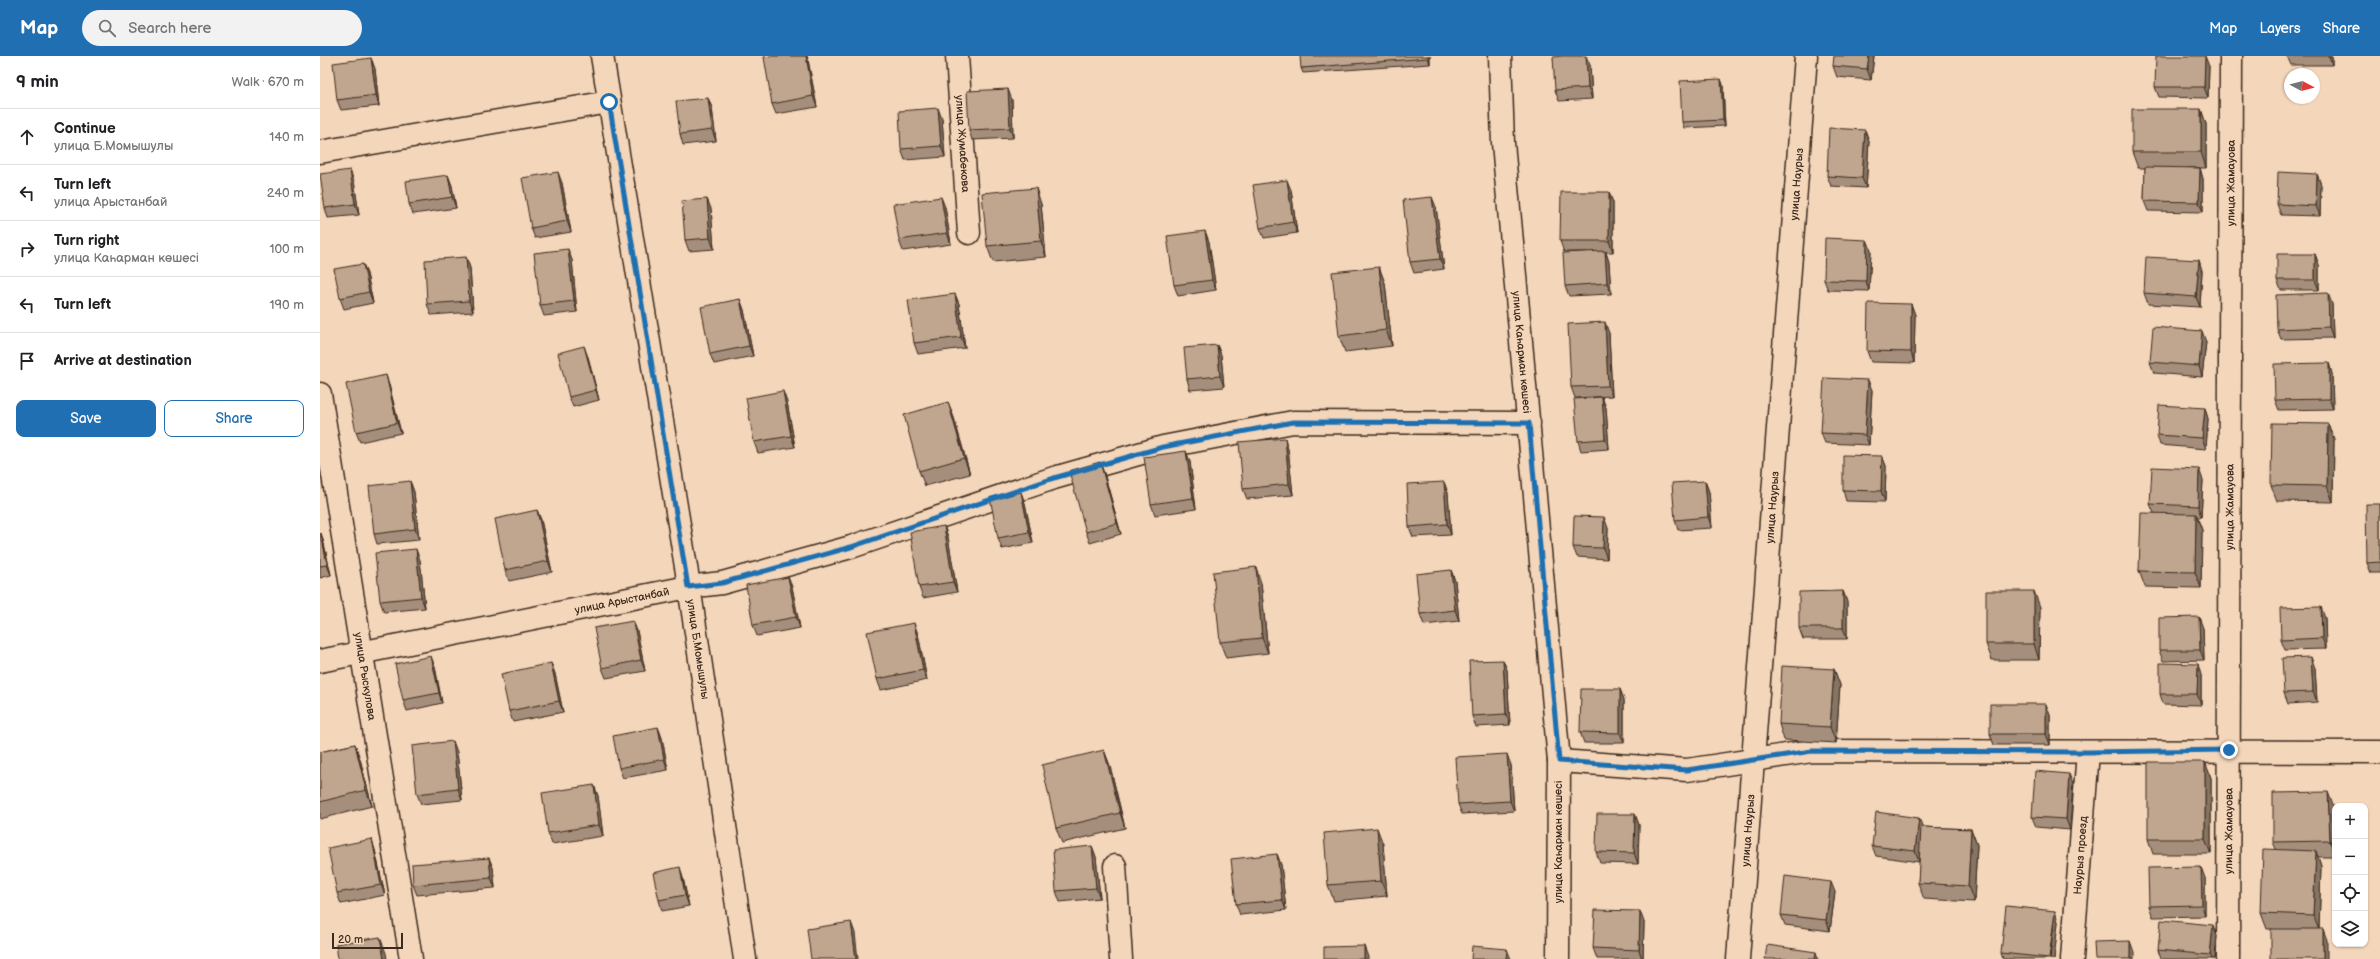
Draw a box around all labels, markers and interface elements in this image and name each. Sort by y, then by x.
search box [82,10,362,46]
text: Map [20,17,58,40]
icon: search [96,17,118,39]
text: Search here [128,19,211,38]
text: Map [2209,20,2237,37]
text: Layers [2259,20,2301,37]
text: Share [2323,20,2360,37]
north arrow [2284,68,2320,104]
text: 9 min [16,72,59,92]
text: Walk · 670 m [232,74,304,90]
route start [600,93,618,111]
street label: улица Жумабекова [953,95,972,194]
text: Continue [54,119,116,138]
icon: ahead [16,126,38,148]
text: 140 m [269,129,304,145]
text: улица Б.Момышулы [54,138,173,154]
street label: улица Жамауова [2224,139,2238,226]
street label: улица Наурыз [1788,148,1806,221]
text: Turn left [54,175,111,194]
icon: left [16,182,38,204]
text: 240 m [267,185,304,201]
text: улица Арыстанбай [54,194,167,210]
text: Turn right [54,231,119,250]
icon: right [16,238,38,260]
text: 100 m [269,241,304,257]
text: улица Каһарман көшесі [54,250,199,266]
street label: улица Каһарман көшесі [1509,290,1533,414]
icon: left [16,294,38,316]
text: Turn left [54,295,111,314]
text: 190 m [270,297,304,313]
icon: arrive [16,350,38,372]
text: Arrive at destination [54,351,192,370]
button: Save [16,400,156,437]
button: Share [164,400,304,437]
street label: улица Жамауова [2223,463,2237,550]
street label: улица Наурыз [1763,471,1782,544]
street label: улица Арыстанбай [574,585,670,617]
street label: улица Б.Момышулы [684,598,712,700]
street label: улица Рыскулова [351,631,379,722]
route end [2220,741,2238,759]
street label: улица Каһарман көшесі [1552,781,1565,903]
street label: улица Жамауова [2222,787,2236,874]
street label: улица Наурыз [1739,794,1757,867]
map controls [2332,803,2368,947]
button: + [2332,803,2368,839]
street label: Наурыз проезд [2071,815,2090,895]
button: − [2332,839,2368,875]
button: locate [2332,875,2368,911]
button: layers [2332,911,2368,947]
scale bar [332,931,403,950]
text: 20 m [338,933,363,946]

